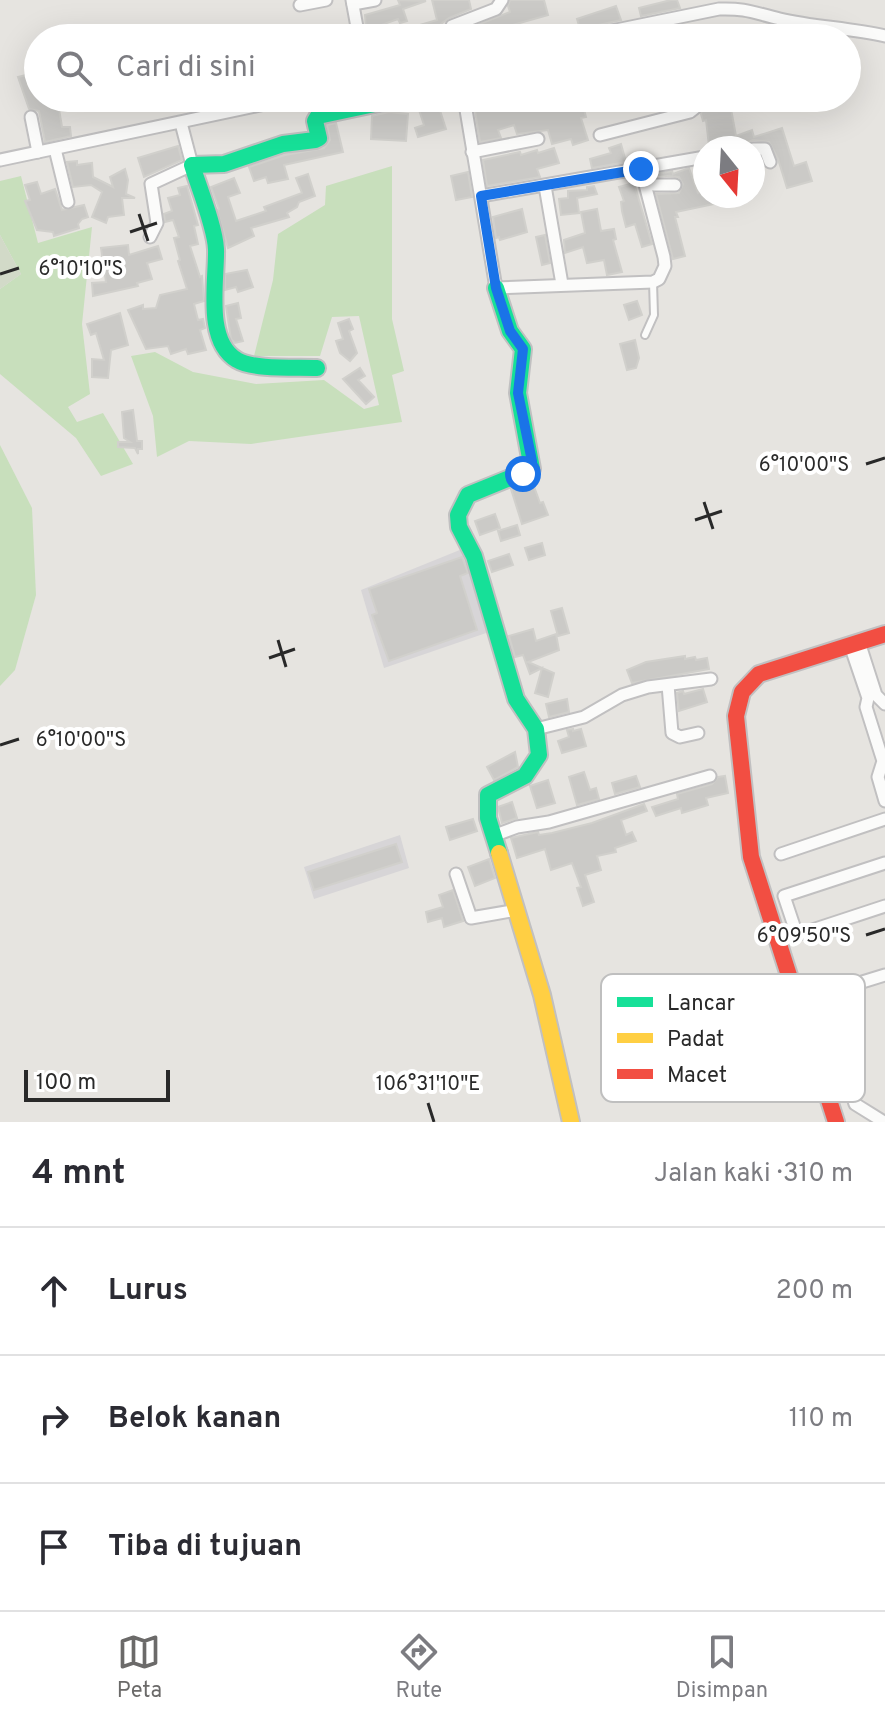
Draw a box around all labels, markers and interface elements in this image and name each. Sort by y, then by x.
search box [24,24,861,112]
icon: search [52,46,96,90]
text: Cari di sini [116,50,256,87]
north arrow [693,136,765,208]
route end [623,151,659,187]
text: 6°10'10"S [38,257,124,283]
text: 6°10'00"S [759,453,849,479]
route start [505,456,541,492]
text: 6°10'00"S [36,728,126,754]
text: 6°09'50"S [757,924,851,950]
legend [601,974,865,1102]
text: Lancar [667,991,736,1018]
text: Padat [667,1027,724,1054]
text: Macet [667,1063,727,1090]
scale bar [24,1066,170,1102]
text: 100 m [36,1070,96,1097]
text: 106°31'10"E [376,1072,480,1098]
text: 4 mnt [32,1153,125,1196]
text: Jalan kaki · 310 m [654,1158,853,1191]
icon: ahead [32,1269,76,1313]
text: Lurus [108,1273,188,1310]
text: 200 m [776,1275,853,1308]
icon: right [32,1397,76,1441]
text: Belok kanan [108,1401,281,1438]
text: 110 m [789,1403,853,1436]
icon: arrive [32,1525,76,1569]
text: Tiba di tujuan [108,1529,302,1566]
tab: Peta [117,1630,162,1705]
tab: Rute [396,1630,442,1705]
tab: Disimpan [676,1630,768,1705]

